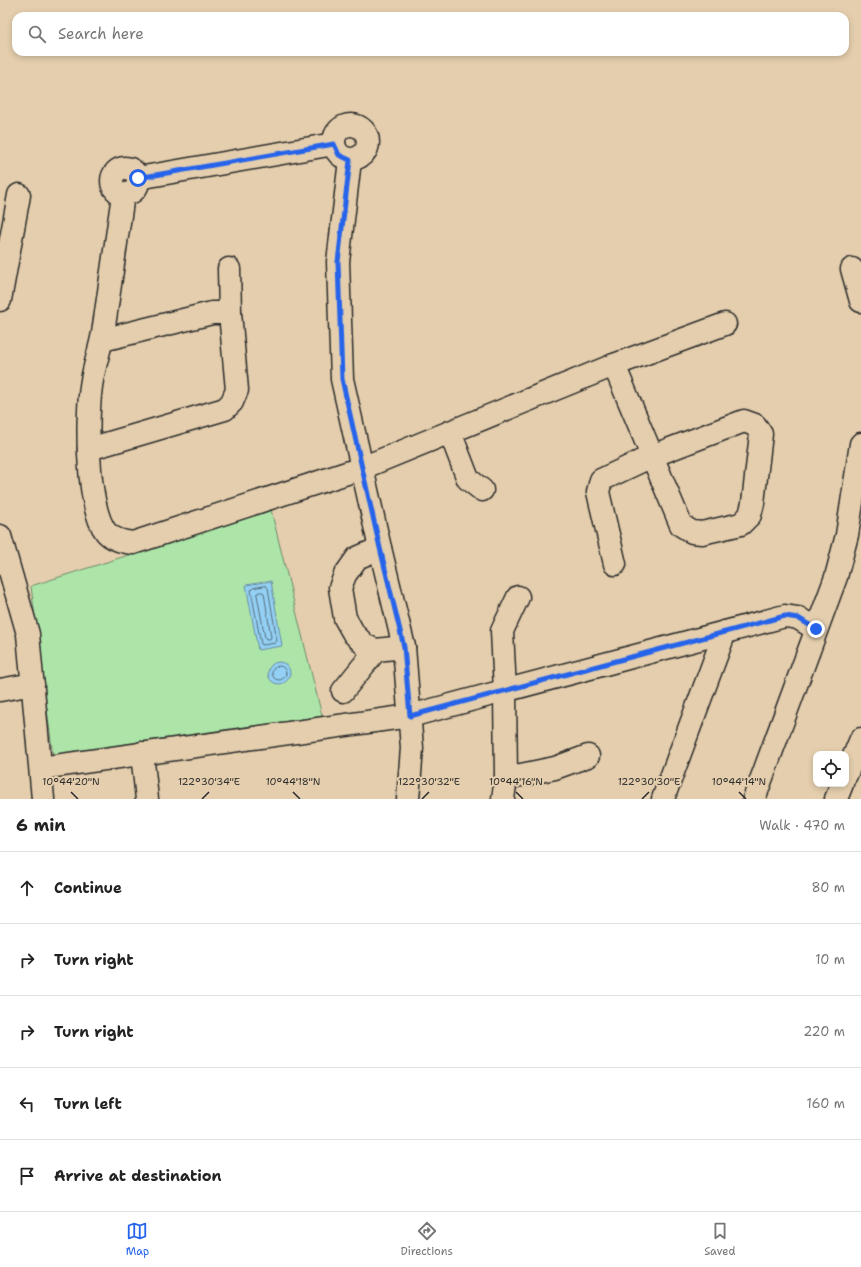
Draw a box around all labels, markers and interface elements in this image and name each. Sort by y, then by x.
search box [12,12,849,56]
icon: search [26,23,48,45]
text: Search here [58,24,144,44]
route start [129,169,147,187]
route end [807,620,825,638]
map controls [813,751,849,787]
button: locate [813,751,849,787]
text: 10°44'20"N [42,775,100,788]
text: 122°30'34"E [178,775,240,788]
text: 10°44'18"N [266,775,320,788]
text: 122°30'32"E [398,775,460,788]
text: 10°44'16"N [489,775,543,788]
text: 122°30'30"E [618,775,680,788]
text: 10°44'14"N [712,775,766,788]
text: 6 min [16,814,66,836]
text: Walk · 470 m [759,817,845,834]
icon: ahead [16,877,38,899]
text: Continue [54,878,122,898]
text: 80 m [811,879,845,896]
icon: right [16,949,38,971]
text: Turn right [54,950,134,970]
text: 10 m [815,951,845,968]
icon: right [16,1021,38,1043]
text: Turn right [54,1022,134,1042]
text: 220 m [803,1023,845,1040]
icon: left [16,1093,38,1115]
text: Turn left [54,1094,122,1114]
text: 160 m [807,1095,845,1112]
icon: arrive [16,1165,38,1187]
text: Arrive at destination [54,1166,222,1186]
tab: Map [126,1220,149,1259]
tab: Directions [400,1220,453,1259]
tab: Saved [704,1220,735,1259]

